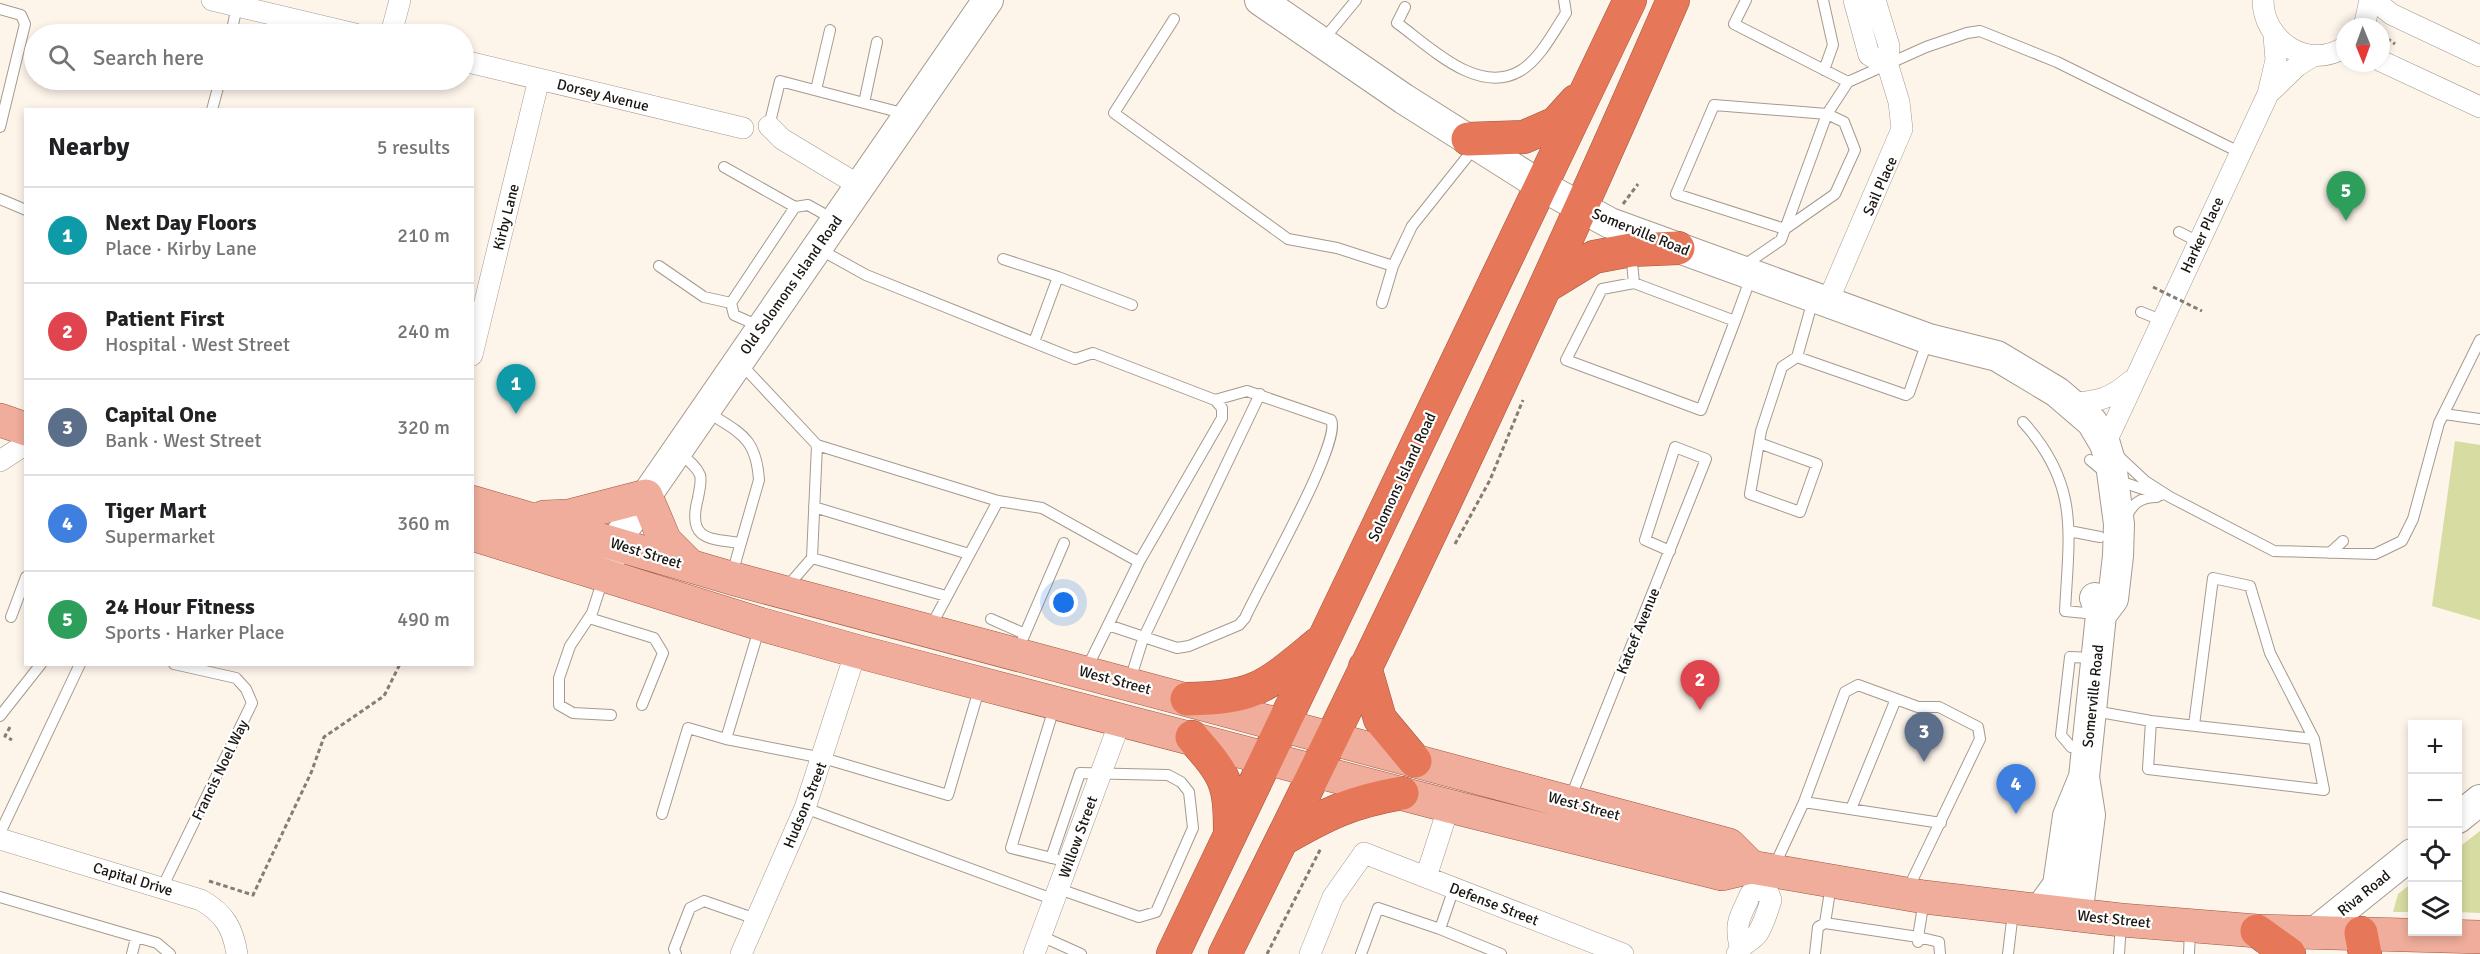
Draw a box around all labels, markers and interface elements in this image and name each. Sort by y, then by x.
north arrow [2336,18,2390,72]
search box [24,24,474,90]
icon: search [45,41,78,74]
text: Search here [93,44,204,71]
street label: Dorsey Avenue [555,75,651,115]
text: Nearby [48,131,129,163]
text: 5 results [377,135,450,160]
street label: Sail Place [1859,154,1901,218]
pin: 5 [2326,172,2366,221]
street label: Kirby Lane [489,182,523,252]
street label: Harker Place [2177,194,2227,276]
street label: Somerville Road [1590,204,1692,260]
text: Next Day Floors [105,209,256,236]
street label: Old Solomons Island Road [736,212,846,358]
text: 1 [62,223,73,248]
text: 210 m [397,223,450,248]
text: Place · Kirby Lane [105,236,257,261]
text: Patient First [105,305,225,332]
text: 2 [62,319,73,344]
text: 240 m [397,319,450,344]
text: Hospital · West Street [105,332,290,357]
pin: 1 [496,364,536,414]
text: Capital One [105,401,217,428]
street label: Solomons Island Road [1364,409,1440,544]
text: 3 [62,415,73,440]
text: 320 m [397,415,450,440]
text: Bank · West Street [105,428,262,453]
text: Tiger Mart [105,497,206,524]
text: 4 [62,511,73,536]
text: 360 m [397,511,450,536]
text: Supermarket [105,524,215,549]
street label: West Street [608,534,684,572]
street label: Katcef Avenue [1613,585,1663,677]
your location [1049,588,1078,617]
text: 24 Hour Fitness [105,593,255,620]
text: 5 [62,607,73,632]
text: 490 m [397,607,450,632]
text: Sports · Harker Place [105,620,285,645]
street label: Somerville Road [2079,643,2107,748]
pin: 2 [1680,660,1720,710]
street label: West Street [1077,662,1153,698]
pin: 3 [1904,712,1944,762]
street label: Francis Noel Way [188,717,252,823]
map controls [2408,720,2462,936]
button: + [2408,720,2462,774]
street label: Hudson Street [780,759,830,851]
pin: 4 [1996,764,2036,814]
button: − [2408,774,2462,828]
street label: West Street [1546,788,1622,824]
street label: Willow Street [1055,793,1101,881]
button: locate [2408,828,2462,882]
street label: Capital Drive [91,858,175,900]
street label: Riva Road [2334,866,2394,920]
street label: Defense Street [1447,879,1541,929]
button: layers [2408,882,2462,936]
street label: West Street [2076,906,2152,932]

